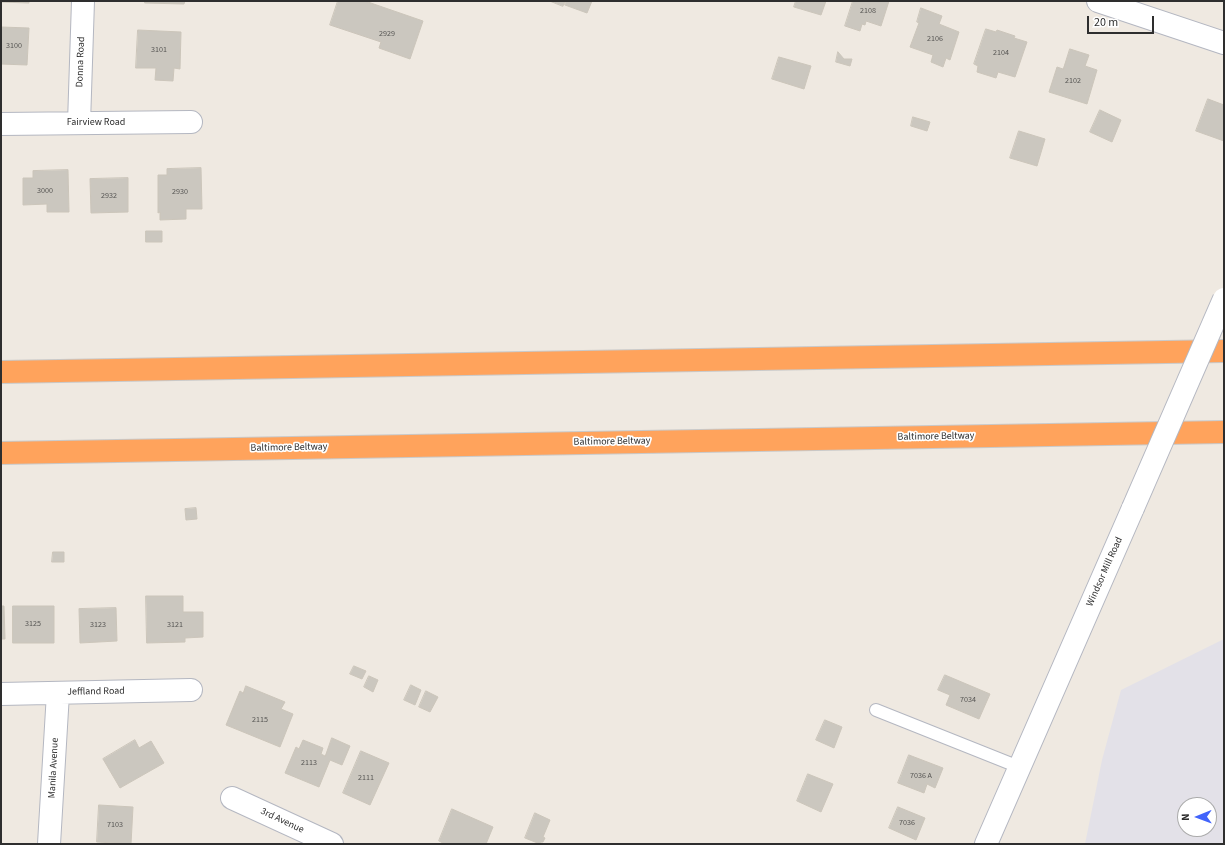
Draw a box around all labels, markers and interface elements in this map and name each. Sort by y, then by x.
house number: 2108 [860,6,876,16]
scale bar [1089,8,1156,34]
text: 20 m [1094,14,1118,31]
house number: 2929 [379,29,395,39]
house number: 2106 [927,34,943,44]
street label: Donna Road [74,36,88,88]
house number: 3100 [6,41,22,51]
house number: 3101 [151,45,167,55]
house number: 2104 [993,48,1009,58]
house number: 2102 [1065,76,1081,86]
street label: Fairview Road [67,117,125,129]
house number: 3000 [37,186,53,196]
house number: 2930 [172,187,188,197]
house number: 2932 [101,191,117,201]
street label: Baltimore Beltway [897,430,975,444]
street label: Baltimore Beltway [573,435,651,449]
street label: Baltimore Beltway [250,441,328,455]
street label: Windsor Mill Road [1084,535,1126,609]
house number: 3125 [25,619,41,629]
house number: 3123 [90,620,106,630]
house number: 3121 [167,620,183,630]
street label: Jeffland Road [67,685,125,699]
house number: 7034 [960,695,976,705]
house number: 2115 [252,715,268,725]
street label: Manila Avenue [46,737,62,799]
house number: 2113 [301,758,317,768]
house number: 7036 A [910,771,932,781]
house number: 2111 [358,773,374,783]
north arrow [1177,797,1217,837]
street label: 3rd Avenue [258,806,306,836]
text: N [1178,813,1193,821]
house number: 7036 [899,818,915,828]
house number: 7103 [107,820,123,830]

